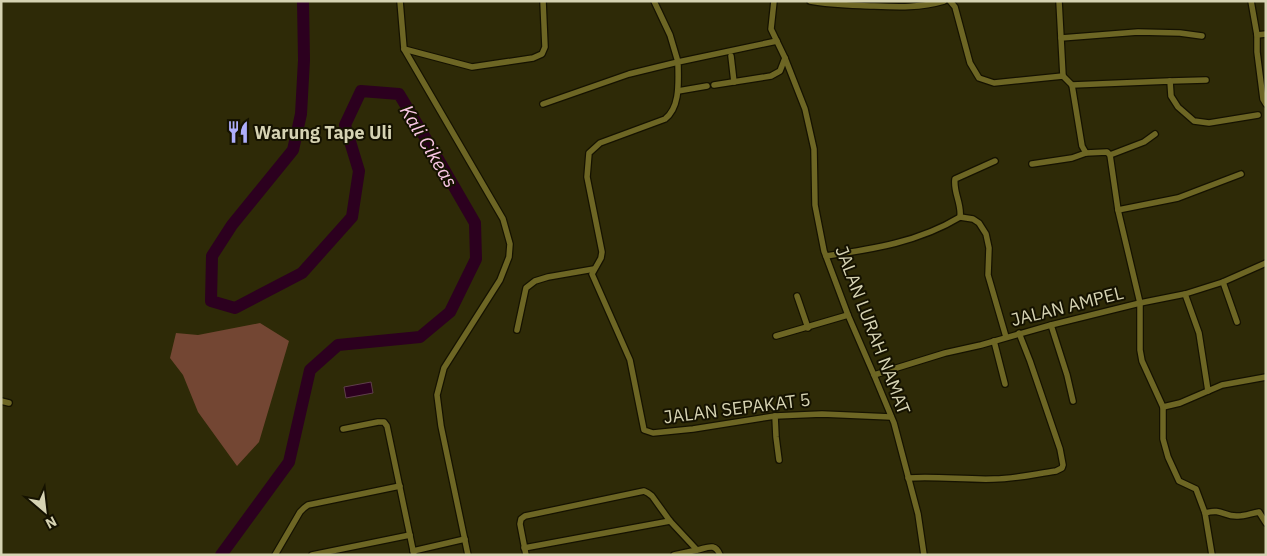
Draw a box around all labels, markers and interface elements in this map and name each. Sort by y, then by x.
water label: Kali Cikeas [395,100,463,192]
restaurant icon: Warung Tape Uli [225,119,251,145]
place label: Warung Tape Uli [254,121,392,144]
street label: JALAN LURAH NAMAT [830,242,916,418]
street label: JALAN AMPEL [1008,281,1126,331]
street label: JALAN SEPAKAT 5 [662,388,812,428]
north arrow [20,486,70,536]
text: N [42,512,60,533]

